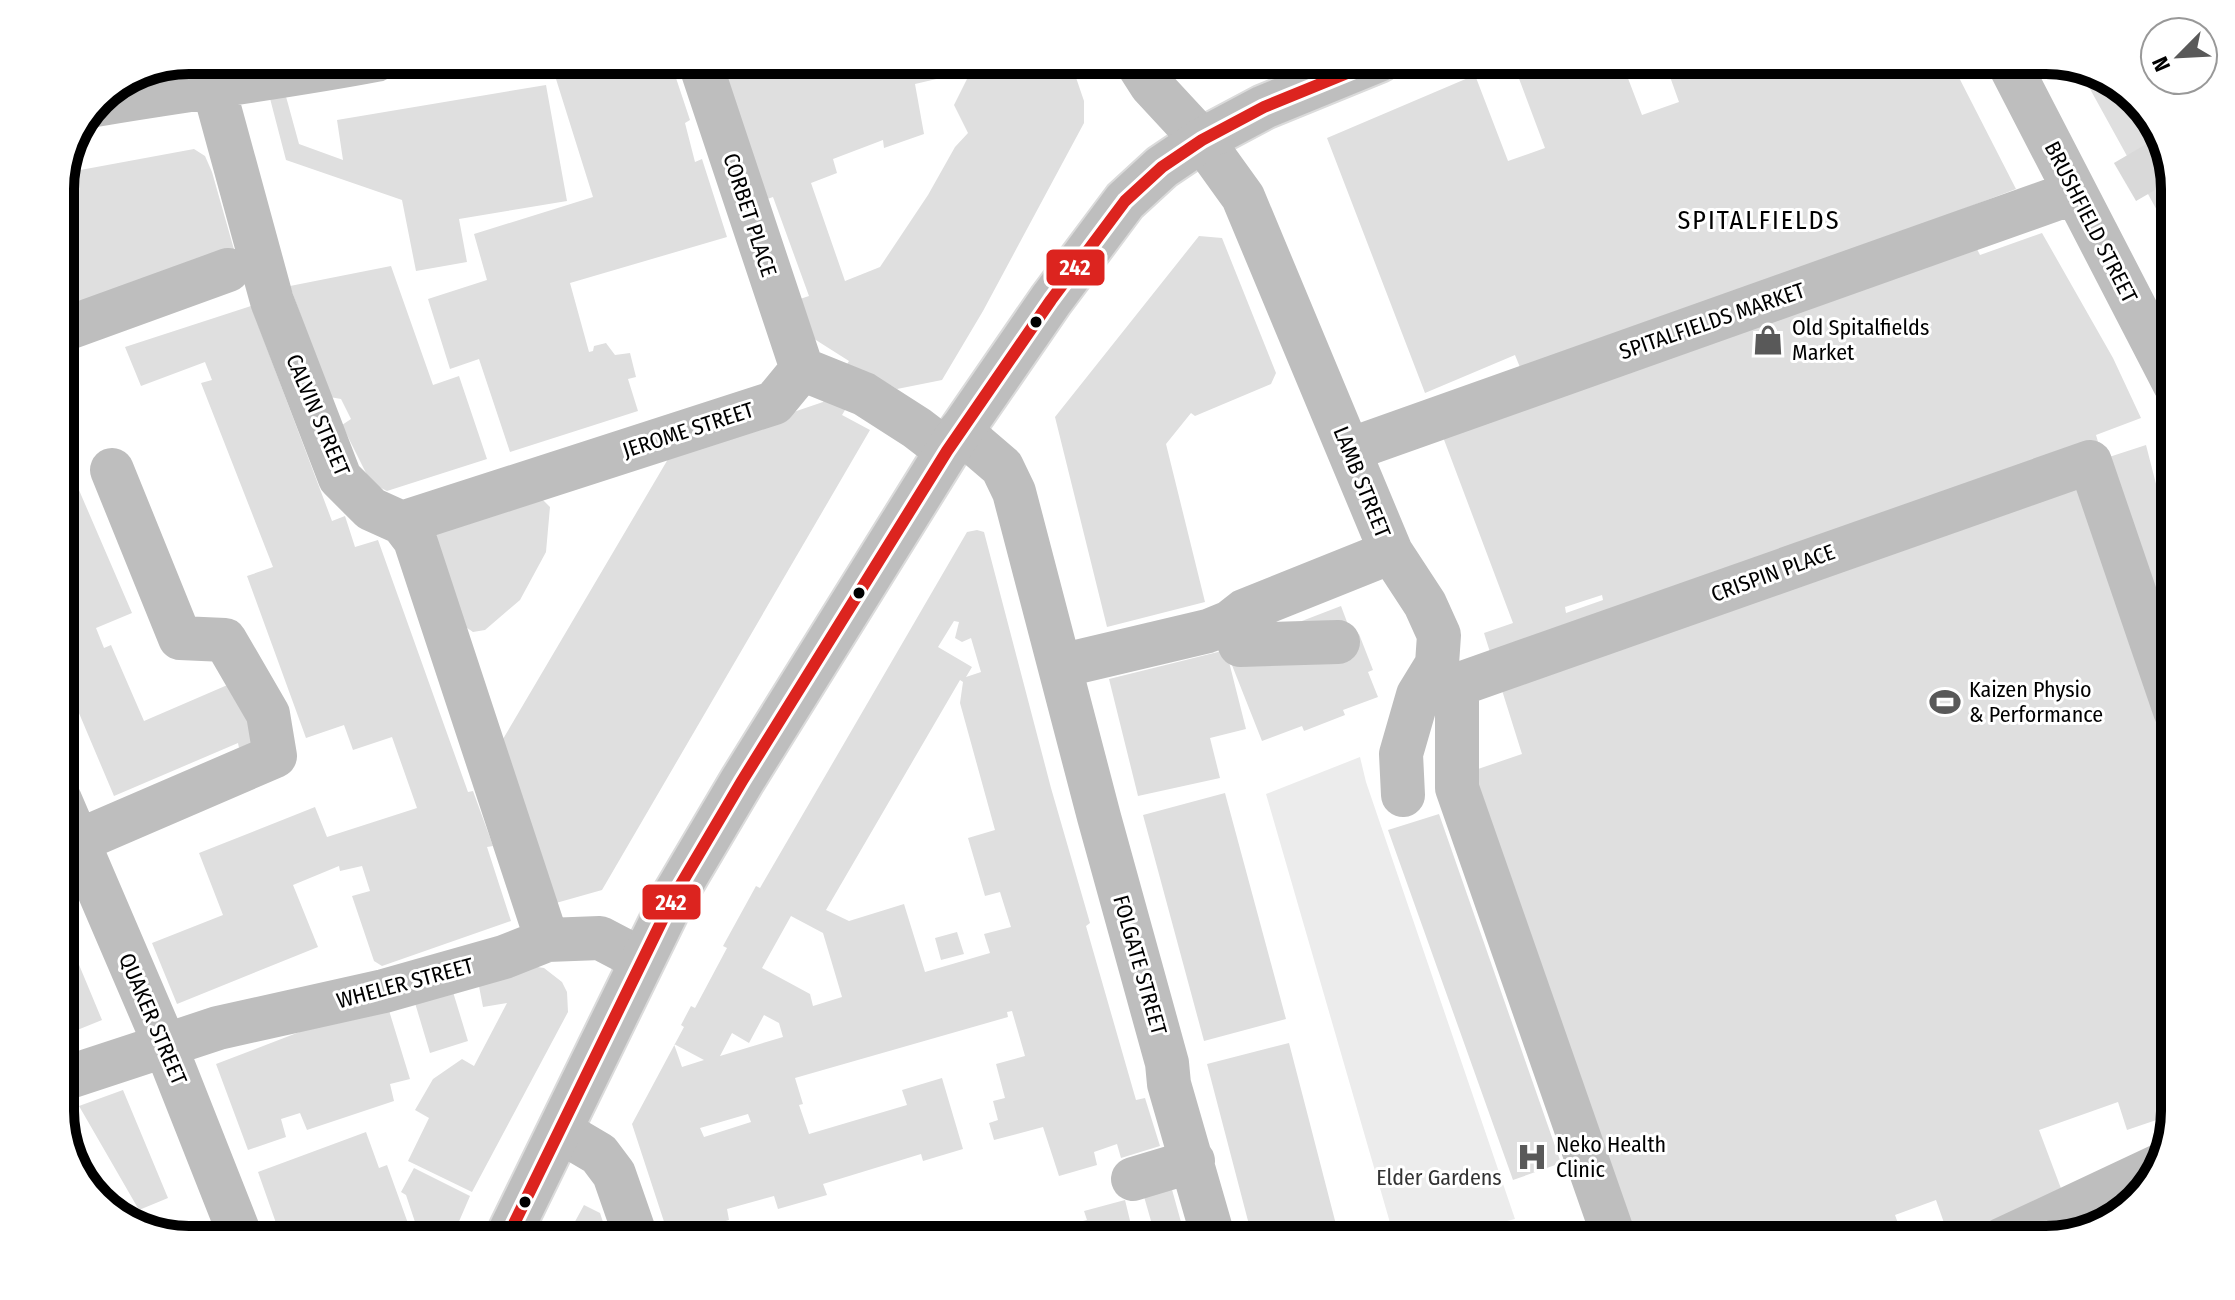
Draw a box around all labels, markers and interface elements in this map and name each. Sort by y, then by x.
north arrow [2139,16,2219,96]
text: N [2146,52,2176,75]
street label: BRUSHFIELD STREET [2039,137,2144,308]
street label: CORBET PLACE [717,150,783,280]
district label: SPITALFIELDS [1677,205,1841,236]
line badge: 242 [1045,248,1106,287]
text: 242 [1059,254,1091,281]
street label: SPITALFIELDS MARKET [1616,276,1809,365]
unlabelled marker [1028,314,1044,330]
place label: Old Spitalfields Market [1792,314,1929,366]
shop icon: Old Spitalfields Market [1751,323,1785,357]
street label: CALVIN STREET [280,350,356,481]
street label: JEROME STREET [619,396,758,464]
street label: LAMB STREET [1327,422,1397,542]
street label: CRISPIN PLACE [1707,538,1839,608]
unlabelled marker [851,585,867,601]
place label: Kaizen Physio & Performance [1969,676,2103,728]
sports icon: Kaizen Physio & Performance [1928,685,1962,719]
line badge: 242 [641,883,702,921]
text: 242 [655,889,687,916]
street label: FOLGATE STREET [1107,892,1173,1039]
street label: QUAKER STREET [113,949,193,1090]
street label: WHELER STREET [334,952,477,1014]
place label: Neko Health Clinic [1556,1131,1666,1183]
hospital icon: Neko Health Clinic [1515,1140,1549,1174]
park label: Elder Gardens [1376,1164,1502,1191]
unlabelled marker [517,1194,533,1210]

